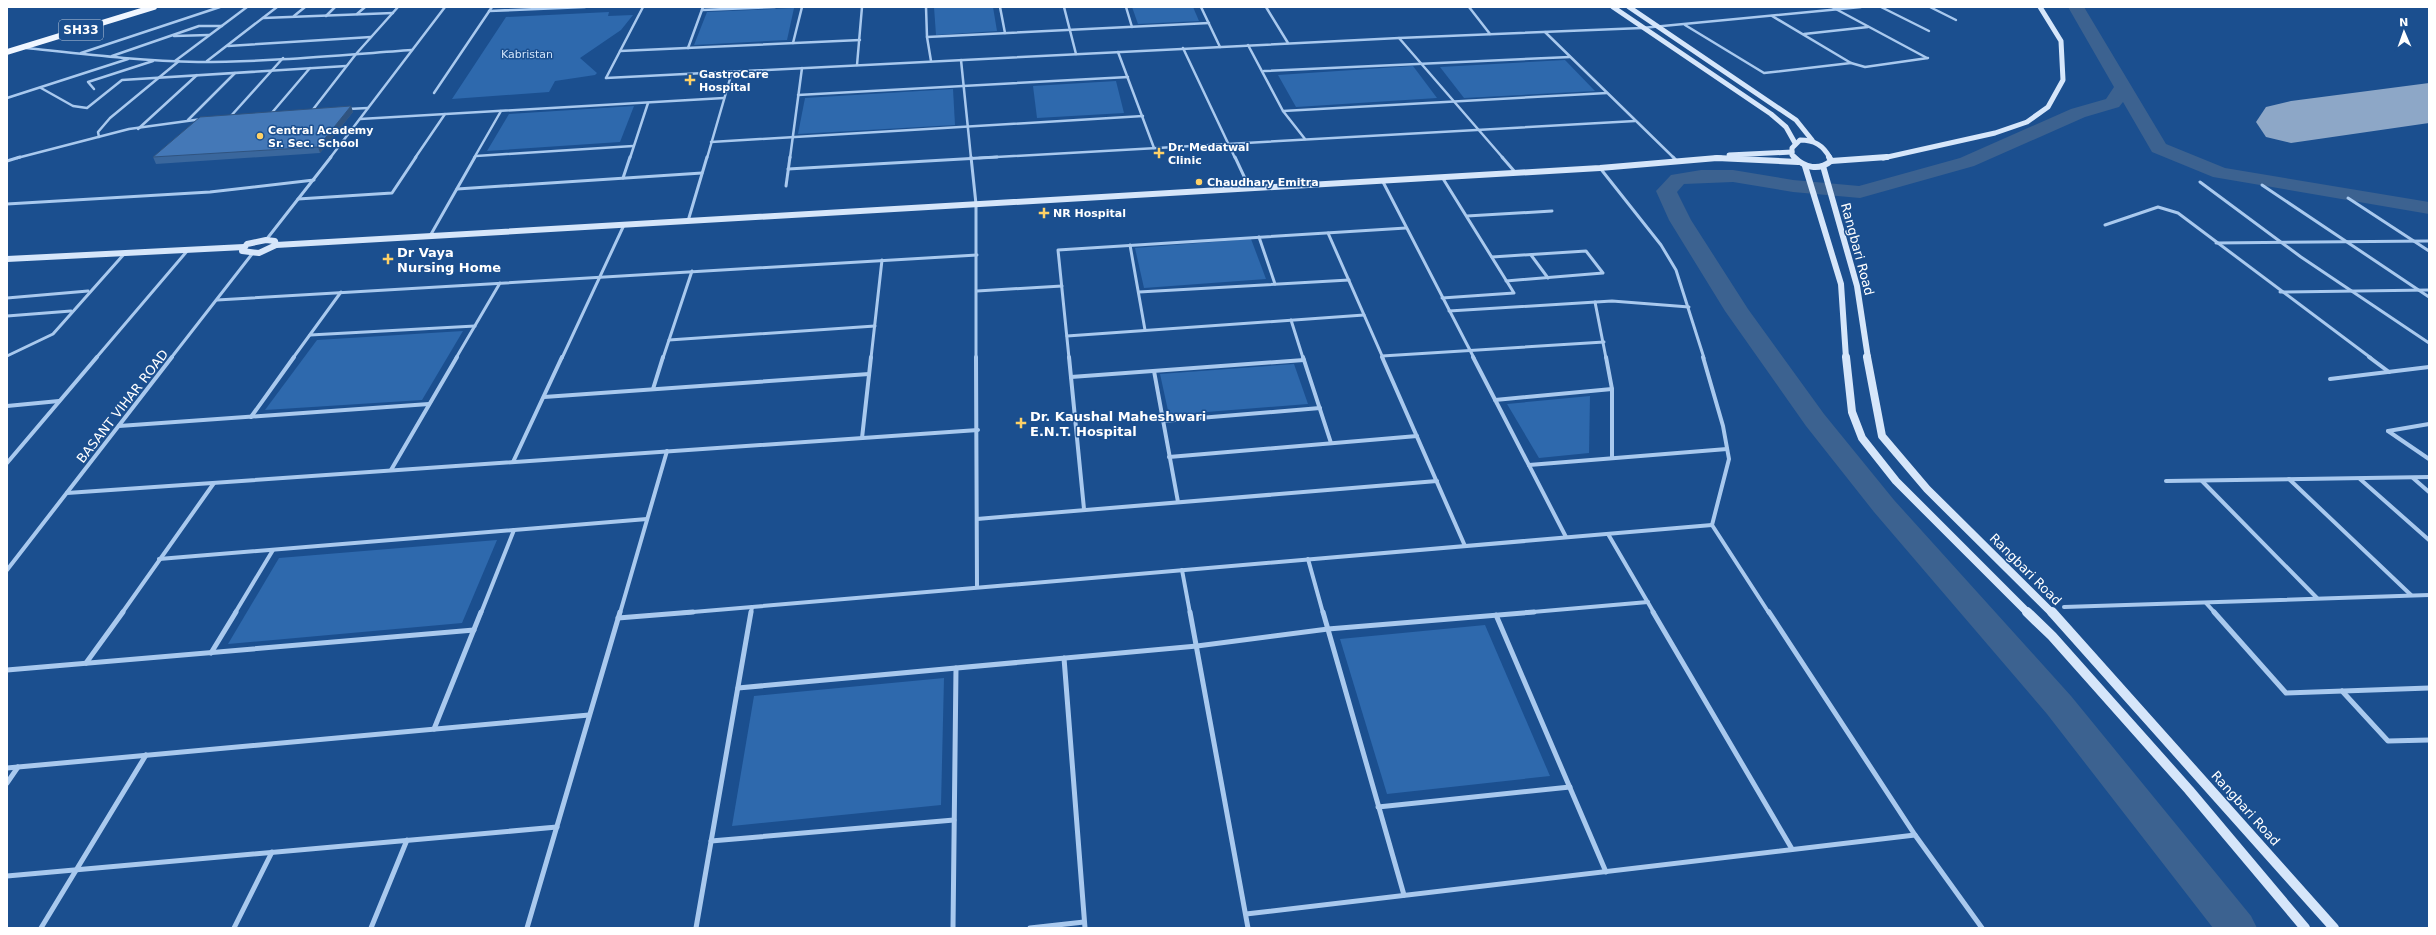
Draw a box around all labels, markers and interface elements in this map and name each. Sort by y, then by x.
north arrow [2384,12,2424,52]
text: N [2399,16,2409,29]
road number: SH33 [59,20,103,40]
park label: Kabristan [501,48,553,61]
place label: GastroCare Hospital [699,68,769,94]
marker: GastroCare Hospital [684,74,696,86]
place label: Central Academy Sr. Sec. School [268,124,374,150]
marker: Central Academy Sr. Sec. School [255,131,265,141]
place label: Dr. Medatwal Clinic [1168,141,1249,167]
marker: Dr. Medatwal Clinic [1153,147,1165,159]
place label: Chaudhary Emitra [1207,176,1319,189]
marker: Chaudhary Emitra [1194,177,1204,187]
street label: Rangbari Road [1838,201,1877,297]
marker: NR Hospital [1038,207,1050,219]
place label: NR Hospital [1053,207,1126,220]
place label: Dr Vaya Nursing Home [397,245,501,275]
marker: Dr Vaya Nursing Home [382,253,394,265]
street label: BASANT VIHAR ROAD [74,347,171,466]
place label: Dr. Kaushal Maheshwari E.N.T. Hospital [1030,409,1206,439]
marker: Dr. Kaushal Maheshwari E.N.T. Hospital [1015,417,1027,429]
street label: Rangbari Road [1987,530,2065,608]
street label: Rangbari Road [2208,768,2283,849]

